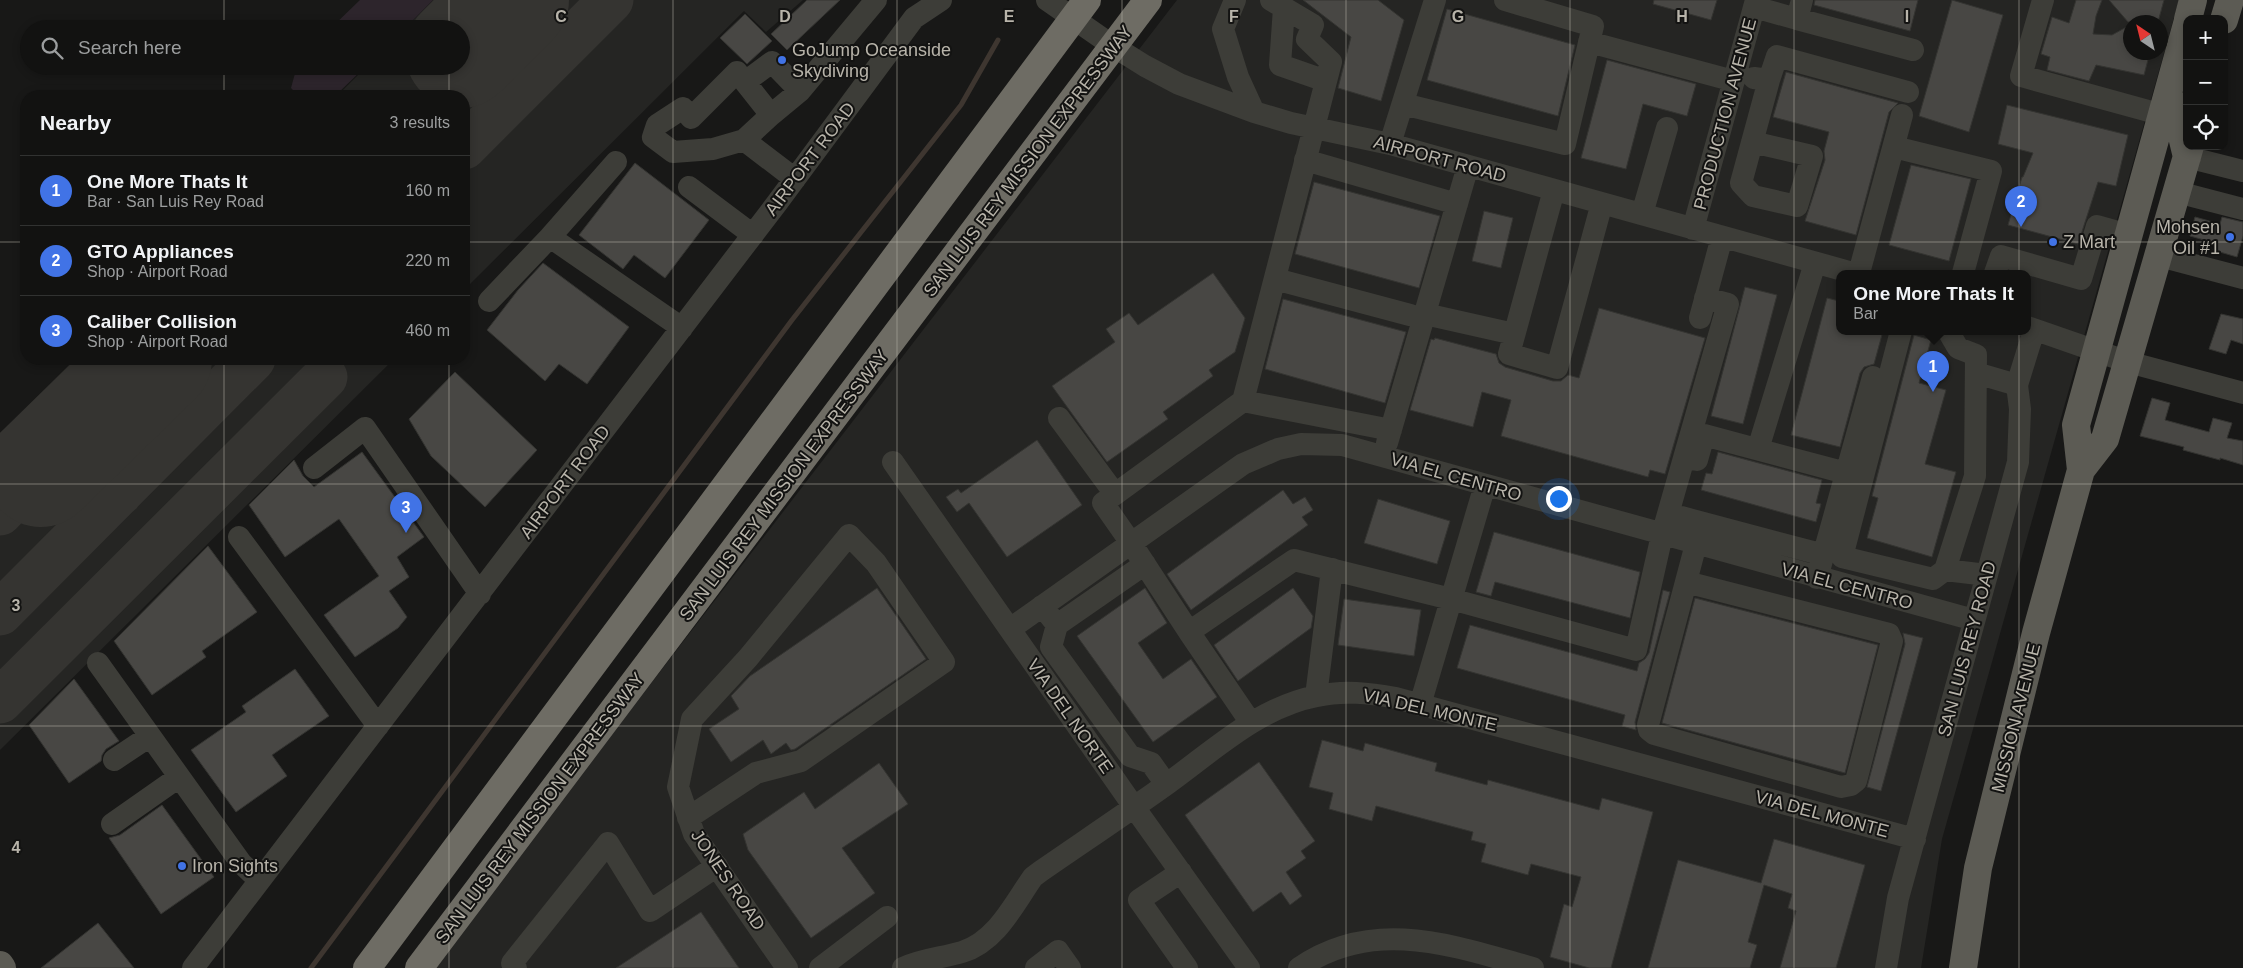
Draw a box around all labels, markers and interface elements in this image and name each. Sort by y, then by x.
text: C [555,8,567,25]
text: D [779,8,791,25]
text: E [1004,8,1015,25]
text: F [1229,8,1239,25]
text: G [1452,8,1464,25]
text: H [1676,8,1688,25]
text: I [1905,8,1909,25]
north arrow [2123,15,2168,60]
map controls [2183,15,2228,150]
button: + [2183,15,2228,60]
street label: PRODUCTION AVENUE [1690,16,1760,212]
search box [20,20,470,75]
street label: SAN LUIS REY MISSION EXPRESSWAY [920,22,1136,300]
icon: search [38,34,66,62]
text: Search here [78,37,182,58]
place label: GoJump Oceanside Skydiving [792,40,951,81]
marker: GoJump Oceanside Skydiving [776,54,788,66]
button: − [2183,60,2228,105]
street label: AIRPORT ROAD [761,99,859,219]
button: locate [2183,105,2228,150]
text: Nearby [40,111,111,134]
text: 3 results [390,114,450,131]
street label: AIRPORT ROAD [1372,132,1508,186]
text: One More Thats It [87,171,247,192]
text: 1 [52,182,60,199]
text: 160 m [406,182,450,199]
pin: 2 [2005,186,2037,227]
text: Bar · San Luis Rey Road [87,193,264,210]
place label: Mohsen Oil #1 [2156,217,2220,258]
marker: Mohsen Oil #1 [2224,231,2236,243]
place label: Z Mart [2063,232,2115,252]
marker: Z Mart [2047,236,2059,248]
text: GTO Appliances [87,241,234,262]
text: 2 [52,252,60,269]
text: 220 m [406,252,450,269]
text: Shop · Airport Road [87,263,228,280]
popup [1836,270,2031,335]
text: One More Thats It [1853,283,2014,304]
text: Bar [1853,305,1878,322]
text: Caliber Collision [87,311,237,332]
text: 3 [52,322,60,339]
text: 460 m [406,322,450,339]
text: Shop · Airport Road [87,333,228,350]
street label: SAN LUIS REY MISSION EXPRESSWAY [676,346,892,624]
pin: 1 [1917,351,1949,392]
street label: AIRPORT ROAD [516,422,614,542]
street label: VIA EL CENTRO [1388,449,1524,505]
your location [1546,486,1572,512]
pin: 3 [390,492,422,533]
street label: VIA EL CENTRO [1779,559,1915,613]
street label: SAN LUIS REY ROAD [1934,559,2000,739]
text: 3 [12,597,21,614]
street label: MISSION AVENUE [1988,641,2044,795]
street label: VIA DEL NORTE [1023,655,1117,777]
street label: SAN LUIS REY MISSION EXPRESSWAY [432,669,648,947]
street label: VIA DEL MONTE [1361,685,1499,735]
street label: VIA DEL MONTE [1753,787,1891,841]
street label: JONES ROAD [687,826,769,934]
text: 4 [12,839,21,856]
place label: Iron Sights [192,856,278,876]
marker: Iron Sights [176,860,188,872]

